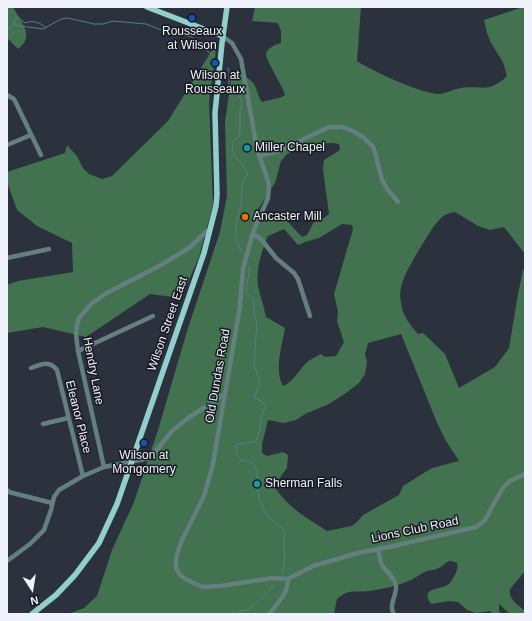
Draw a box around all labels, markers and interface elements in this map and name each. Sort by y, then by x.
marker: Rousseaux at Wilson [187,13,197,23]
place label: Rousseaux at Wilson [162,25,222,53]
marker: Wilson at Rousseaux [210,58,220,68]
place label: Wilson at Rousseaux [185,69,245,97]
place label: Miller Chapel [255,141,325,155]
marker: Miller Chapel [242,143,252,153]
place label: Ancaster Mill [253,210,322,224]
marker: Ancaster Mill [240,212,250,222]
street label: Wilson Street East [145,275,191,373]
street label: Old Dundas Road [203,328,233,424]
street label: Hendry Lane [79,336,107,406]
street label: Eleanor Place [62,379,94,455]
marker: Wilson at Mongomery [139,438,149,448]
place label: Wilson at Mongomery [112,449,176,477]
place label: Sherman Falls [265,477,342,491]
marker: Sherman Falls [252,479,262,489]
street label: Lions Club Road [370,514,460,546]
north arrow [12,569,52,609]
text: N [29,594,40,607]

